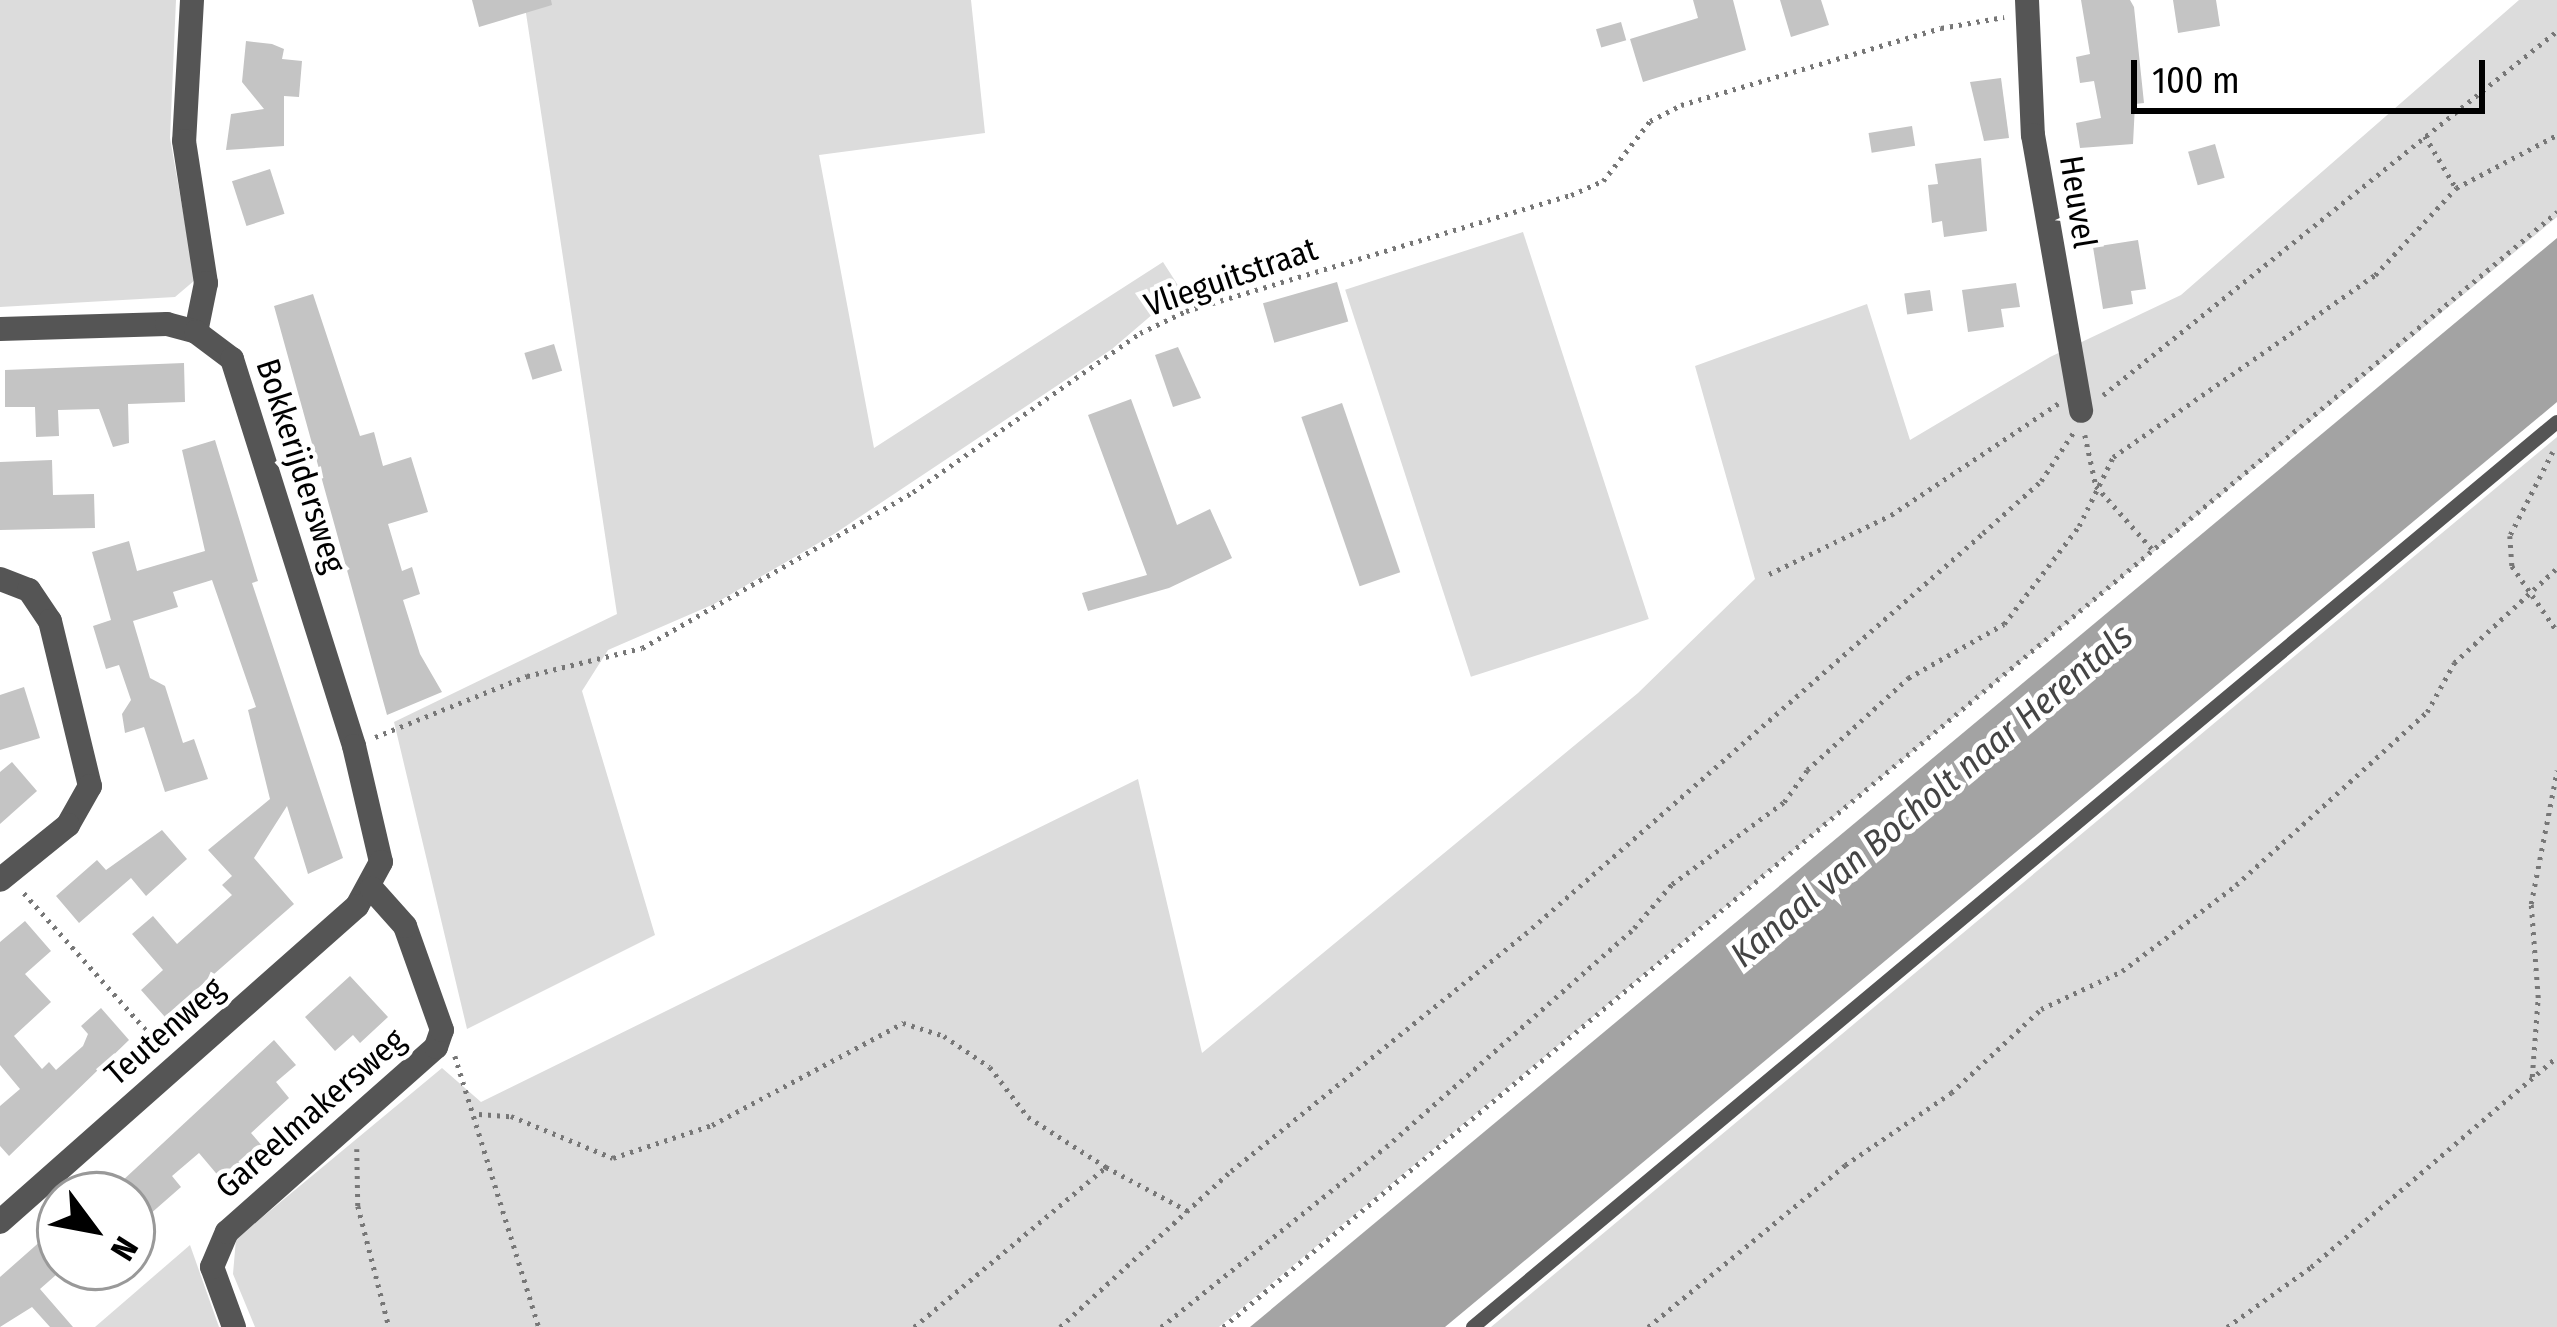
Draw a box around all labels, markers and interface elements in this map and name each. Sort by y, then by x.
scale bar [2137,36,2491,110]
text: 100 m [2152,59,2240,103]
street label: Heuvel [2050,153,2104,251]
street label: Vlieguitstraat [1139,230,1323,326]
street label: Bokkerijdersweg [247,354,353,578]
water label: Kanaal van Bocholt naar Herentals [1722,615,2142,977]
street label: Teutenweg [98,970,232,1094]
street label: Gareelmakersweg [208,1021,414,1207]
north arrow [36,1171,156,1291]
text: N [102,1230,146,1267]

